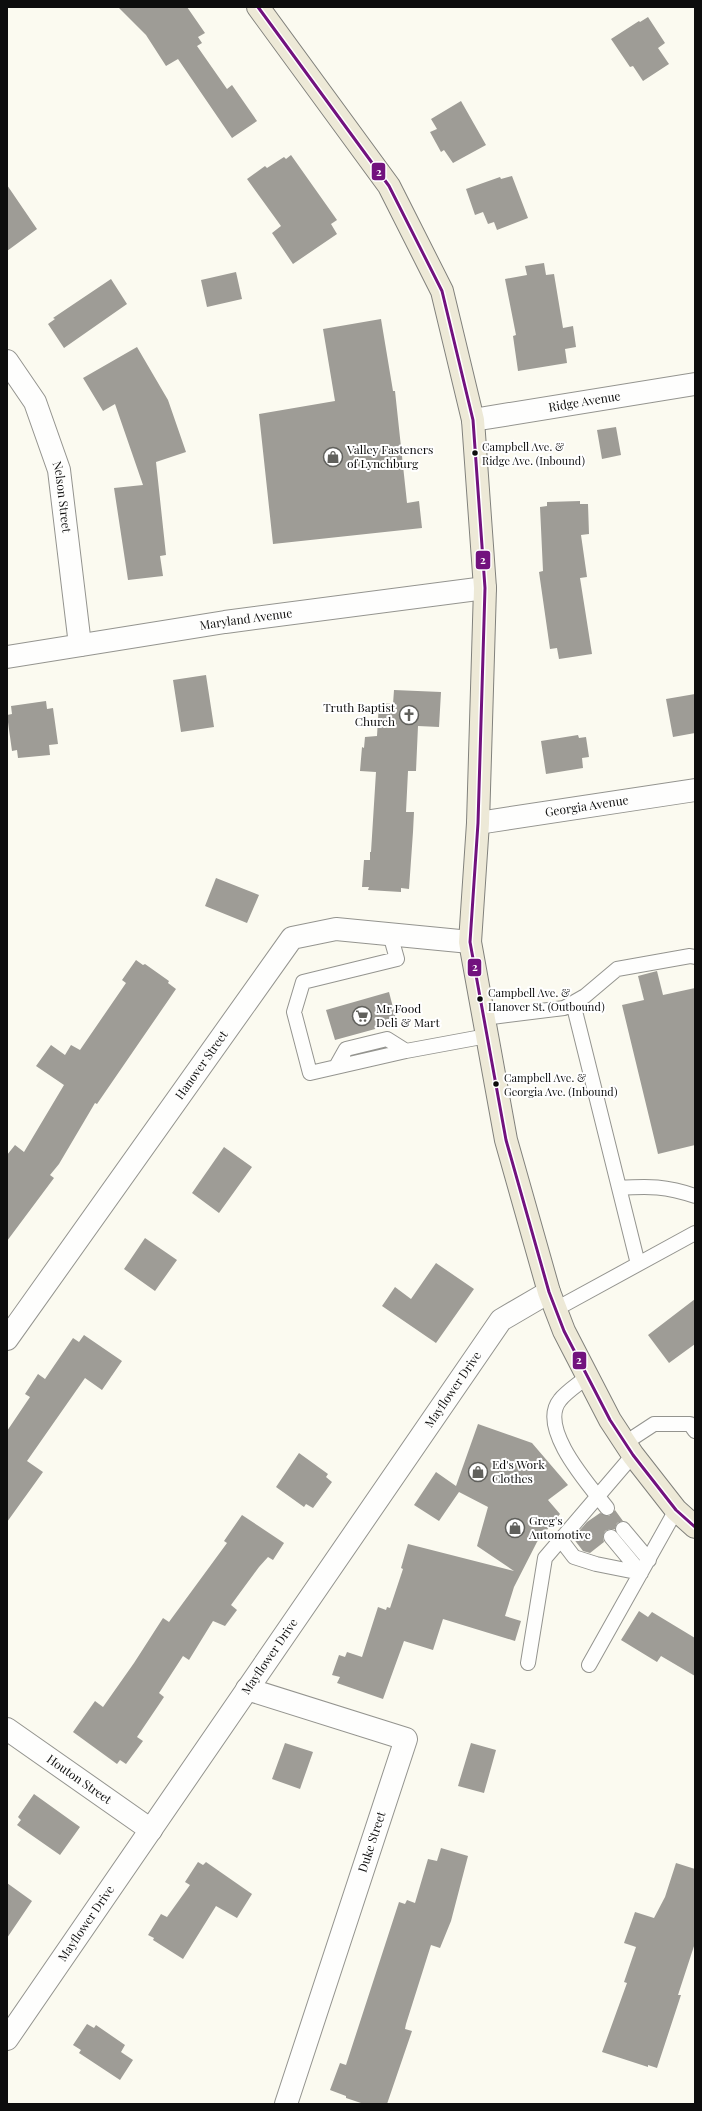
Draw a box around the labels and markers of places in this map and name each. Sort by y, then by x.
place label: Campbell Ave. & Ridge Ave. (Inbound) [482,439,585,468]
place label: Valley Fasteners of Lynchburg [346,441,434,471]
shop icon: Valley Fasteners of Lynchburg [322,446,344,468]
marker: Campbell Ave. & Ridge Ave. (Inbound) [470,448,480,458]
place label: Truth Baptist Church [323,699,396,729]
church icon: Truth Baptist Church [398,704,420,726]
place label: Campbell Ave. & Hanover St. (Outbound) [488,985,605,1014]
marker: Campbell Ave. & Hanover St. (Outbound) [475,994,485,1004]
place label: Mr Food Deli & Mart [376,1000,440,1030]
supermarket icon: Mr Food Deli & Mart [351,1005,373,1027]
place label: Campbell Ave. & Georgia Ave. (Inbound) [504,1070,618,1099]
marker: Campbell Ave. & Georgia Ave. (Inbound) [491,1079,501,1089]
place label: Ed's Work Clothes [492,1456,545,1486]
shop icon: Ed's Work Clothes [467,1461,489,1483]
place label: Greg's Automotive [528,1512,591,1542]
shop icon: Greg's Automotive [504,1517,526,1539]

